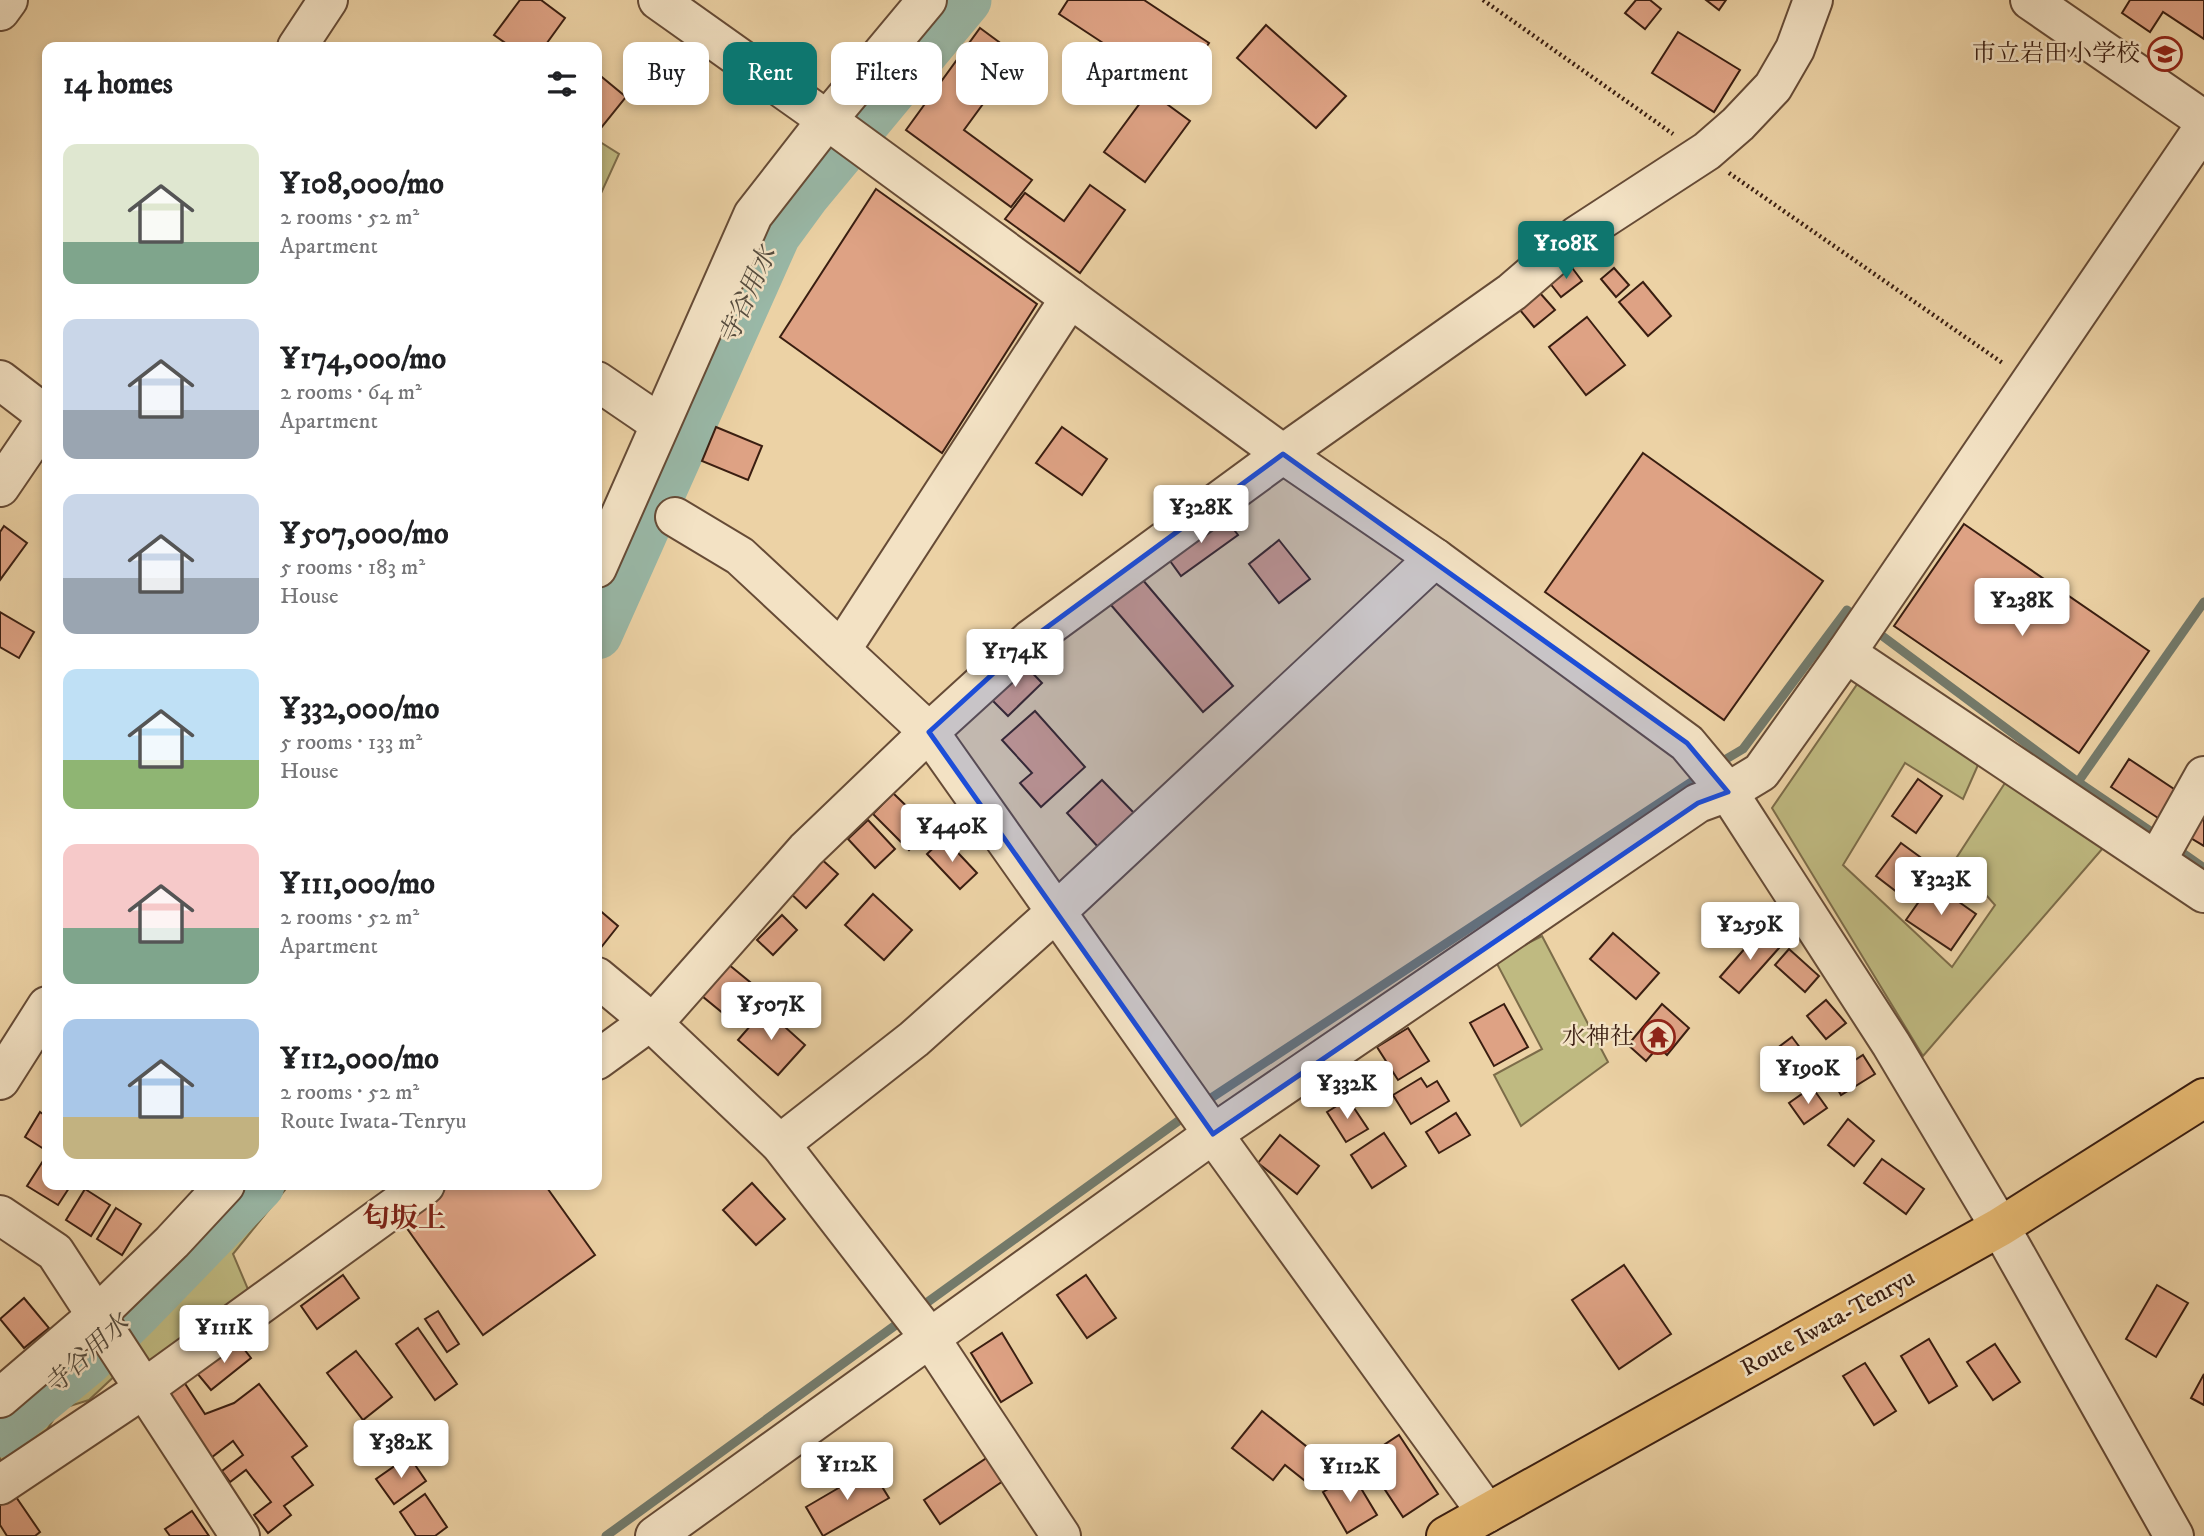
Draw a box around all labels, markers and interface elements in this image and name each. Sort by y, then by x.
school or university icon: 市立岩田小学校 [2146,35,2184,73]
place label: 市立岩田小学校 [1972,39,2140,69]
chip: Buy [623,42,709,105]
chip: Rent [723,42,817,105]
chip: Filters [831,42,942,105]
chip: New [956,42,1048,105]
chip: Apartment [1062,42,1212,105]
icon: filters [543,65,581,103]
text: 14 homes [63,66,173,103]
text: ¥108,000/mo [280,166,444,203]
icon: home [119,172,203,256]
text: 2 rooms · 52 m² [280,203,419,232]
pin: ¥108K [1517,222,1615,281]
text: ¥108K [1534,229,1598,258]
text: Apartment [280,232,378,261]
water label: 寺谷用水 [712,239,785,350]
text: ¥174,000/mo [280,341,446,378]
icon: home [119,347,203,431]
text: 2 rooms · 64 m² [280,378,422,407]
text: Apartment [280,407,378,436]
pin: ¥328K [1152,486,1250,545]
text: ¥328K [1170,493,1232,522]
text: ¥507,000/mo [280,516,449,553]
icon: home [119,522,203,606]
text: 5 rooms · 183 m² [280,553,425,582]
pin: ¥238K [1973,578,2071,638]
text: House [280,582,338,611]
text: ¥238K [1991,586,2053,615]
pin: ¥174K [966,630,1064,689]
text: ¥174K [982,637,1048,666]
text: ¥332,000/mo [280,691,439,728]
icon: home [119,697,203,781]
text: 5 rooms · 133 m² [280,728,422,757]
text: House [280,757,338,786]
pin: ¥440K [903,804,1001,864]
text: ¥440K [917,812,987,841]
pin: ¥323K [1892,858,1990,917]
text: ¥323K [1911,865,1971,894]
text: ¥111,000/mo [280,866,435,903]
icon: home [119,872,203,956]
pin: ¥259K [1701,902,1799,962]
text: 2 rooms · 52 m² [280,903,419,932]
text: ¥259K [1717,910,1783,939]
text: Apartment [280,932,378,961]
pin: ¥507K [722,982,820,1042]
text: ¥507K [737,990,805,1019]
temple icon: 水神社 [1639,1018,1677,1056]
place label: 水神社 [1562,1022,1634,1052]
text: ¥112,000/mo [280,1041,439,1078]
pin: ¥190K [1759,1046,1857,1106]
icon: home [119,1047,203,1131]
text: ¥190K [1776,1054,1840,1083]
pin: ¥332K [1298,1062,1396,1121]
text: ¥332K [1317,1069,1377,1098]
text: 2 rooms · 52 m² [280,1078,419,1107]
text: Route Iwata-Tenryu [280,1107,466,1136]
district label: 匂坂上 [362,1201,446,1236]
street label: Route Iwata-Tenryu [1736,1263,1920,1383]
water label: 寺谷用水 [38,1305,138,1403]
pin: ¥111K [175,1306,273,1365]
text: ¥111K [196,1313,252,1342]
pin: ¥382K [352,1420,450,1480]
text: ¥382K [370,1428,432,1457]
pin: ¥112K [798,1442,896,1502]
pin: ¥112K [1301,1444,1399,1504]
text: ¥112K [817,1450,877,1479]
text: ¥112K [1320,1452,1380,1481]

